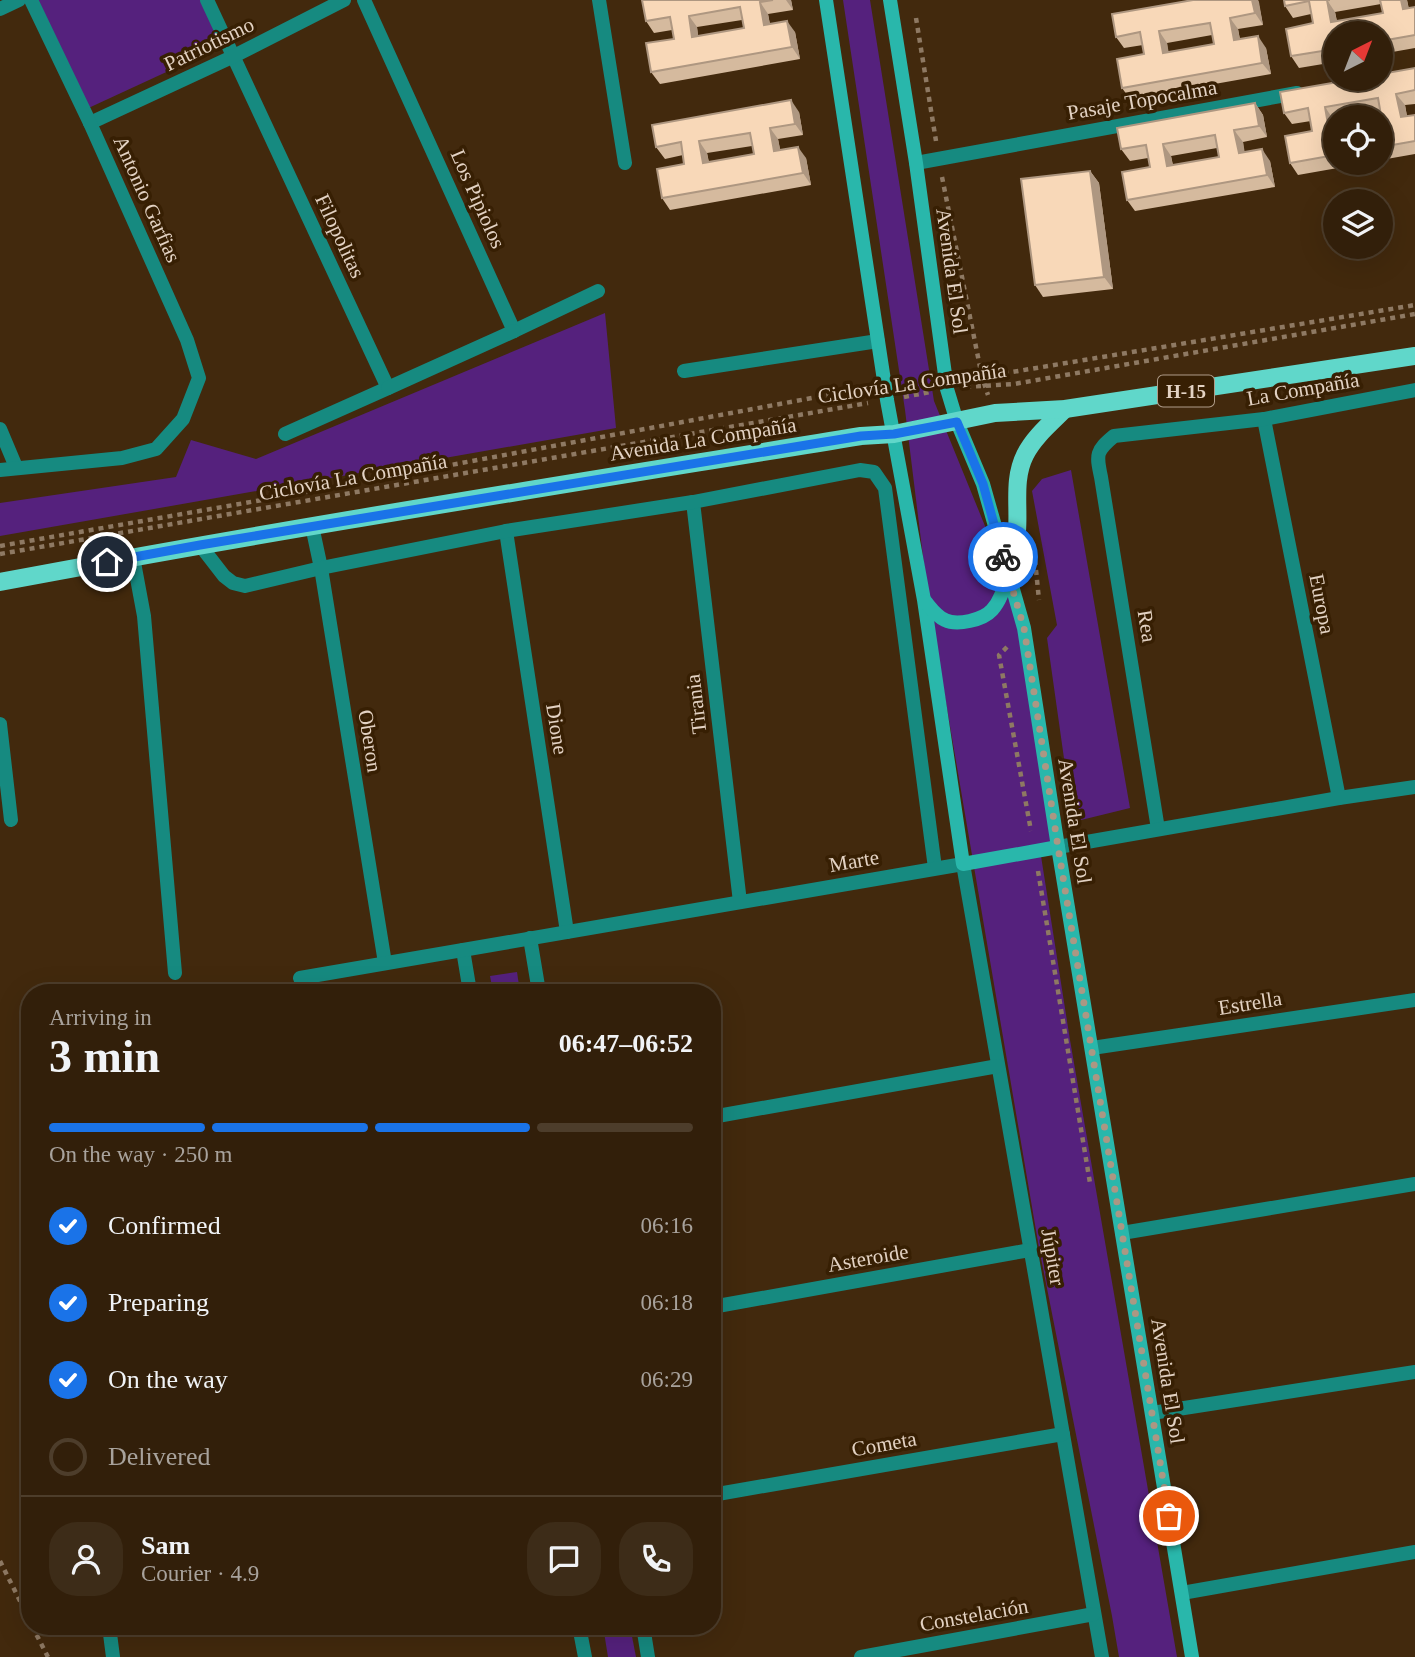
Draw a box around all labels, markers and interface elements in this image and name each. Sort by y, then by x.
street label: Patriotismo [160,12,258,76]
north arrow [1323,21,1393,91]
map controls [1323,21,1393,259]
street label: Pasaje Topocalma [1065,75,1219,125]
button: locate [1323,105,1393,175]
street label: Antonio Garfias [108,132,186,266]
street label: Los Pipiolos [446,146,510,252]
button: layers [1323,189,1393,259]
street label: Filopolitas [310,190,370,282]
street label: Avenida El Sol [931,207,973,336]
street label: Ciclovía La Compañía [816,358,1008,408]
street label: La Compañía [1245,367,1362,411]
road number: H-15 [1158,376,1214,406]
street label: Avenida La Compañía [608,412,799,466]
street label: Ciclovía La Compañía [257,449,449,505]
courier [968,522,1038,592]
pin [77,532,137,592]
icon: bike [984,538,1022,576]
icon: home [88,543,126,581]
street label: Europa [1304,572,1340,637]
street label: Rea [1133,608,1162,645]
street label: Tirania [680,672,712,735]
street label: Dione [541,702,573,756]
street label: Oberon [353,708,387,774]
street label: Avenida El Sol [1053,757,1097,886]
street label: Marte [827,845,881,877]
street label: Estrella [1216,986,1284,1020]
text: Arriving in [49,1005,152,1030]
text: 06:47–06:52 [559,1029,693,1058]
text: 3 min [49,1031,160,1082]
text: On the way · 250 m [49,1142,232,1167]
icon: check [49,1207,87,1245]
text: Confirmed [108,1211,221,1240]
text: 06:16 [641,1213,693,1238]
street label: Júpiter [1036,1227,1070,1287]
street label: Asteroide [826,1239,910,1277]
icon: check [49,1284,87,1322]
text: Preparing [108,1288,209,1317]
text: 06:18 [641,1290,693,1315]
street label: Avenida El Sol [1146,1317,1190,1446]
icon: check [49,1361,87,1399]
text: On the way [108,1365,228,1394]
text: 06:29 [641,1367,693,1392]
street label: Cometa [850,1426,919,1461]
text: Delivered [108,1442,211,1471]
pin [1139,1486,1199,1546]
icon: bag [1150,1497,1188,1535]
button: person [49,1522,123,1596]
button: chat [527,1522,601,1596]
button: phone [619,1522,693,1596]
text: Sam [141,1531,190,1560]
text: Courier · 4.9 [141,1561,259,1586]
street label: Constelación [918,1594,1031,1636]

